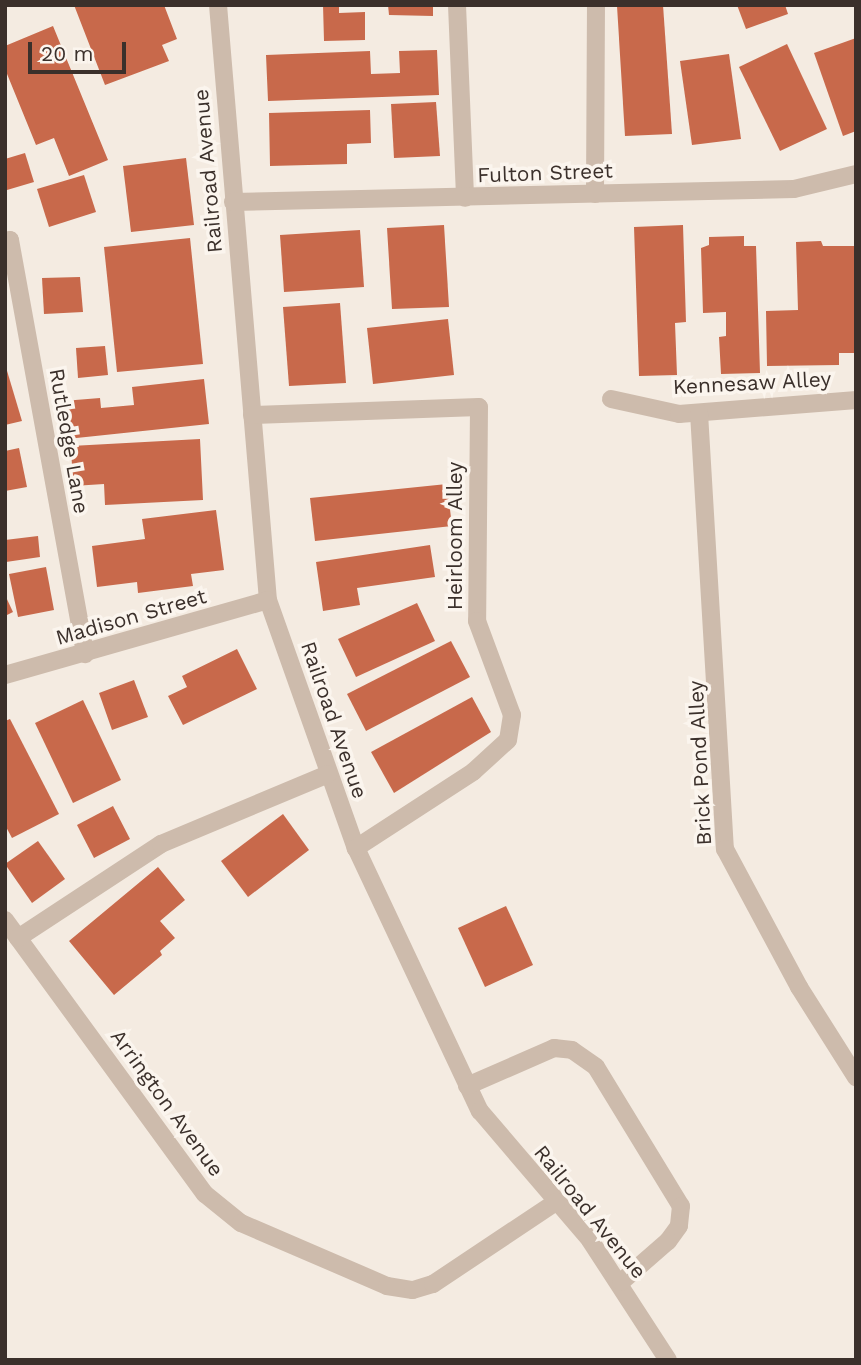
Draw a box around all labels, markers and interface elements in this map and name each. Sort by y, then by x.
scale bar [32,28,130,72]
text: 20 m [41,41,93,66]
street label: Railroad Avenue [188,88,228,254]
street label: Fulton Street [477,158,613,188]
street label: Rutledge Lane [44,366,94,516]
street label: Kennesaw Alley [672,366,832,400]
street label: Heirloom Alley [442,461,468,611]
street label: Madison Street [53,583,209,651]
street label: Railroad Avenue [295,638,373,802]
street label: Brick Pond Alley [683,679,717,847]
street label: Arrington Avenue [105,1024,229,1182]
street label: Railroad Avenue [528,1140,652,1284]

